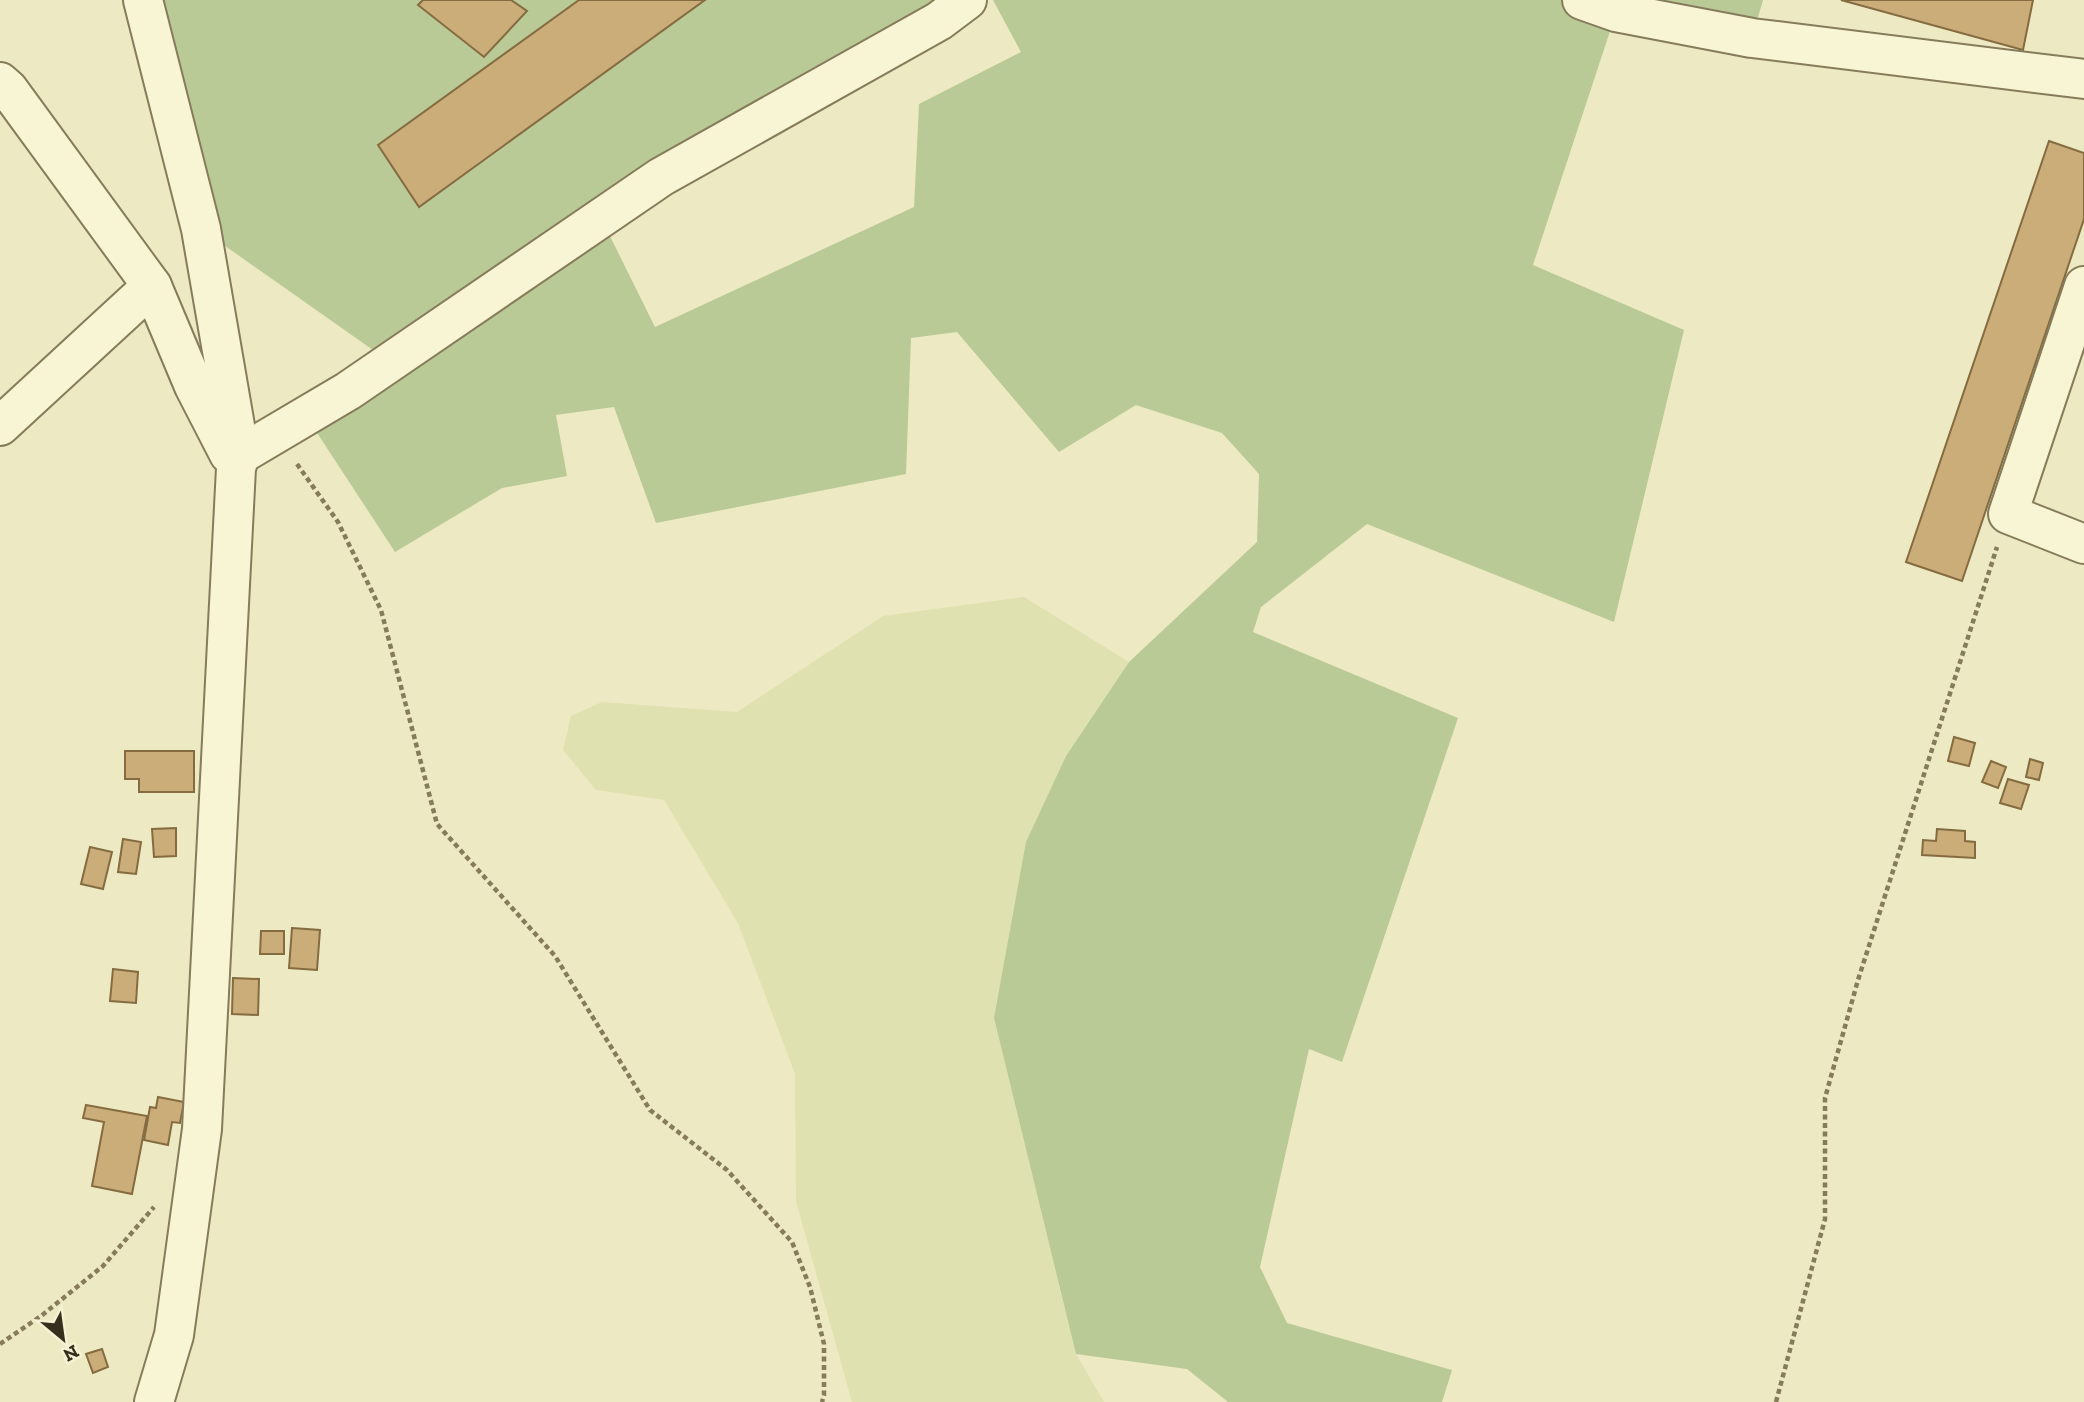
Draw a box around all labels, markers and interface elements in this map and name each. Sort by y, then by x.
north arrow [28,1304,98,1374]
text: N [59,1340,83,1367]

